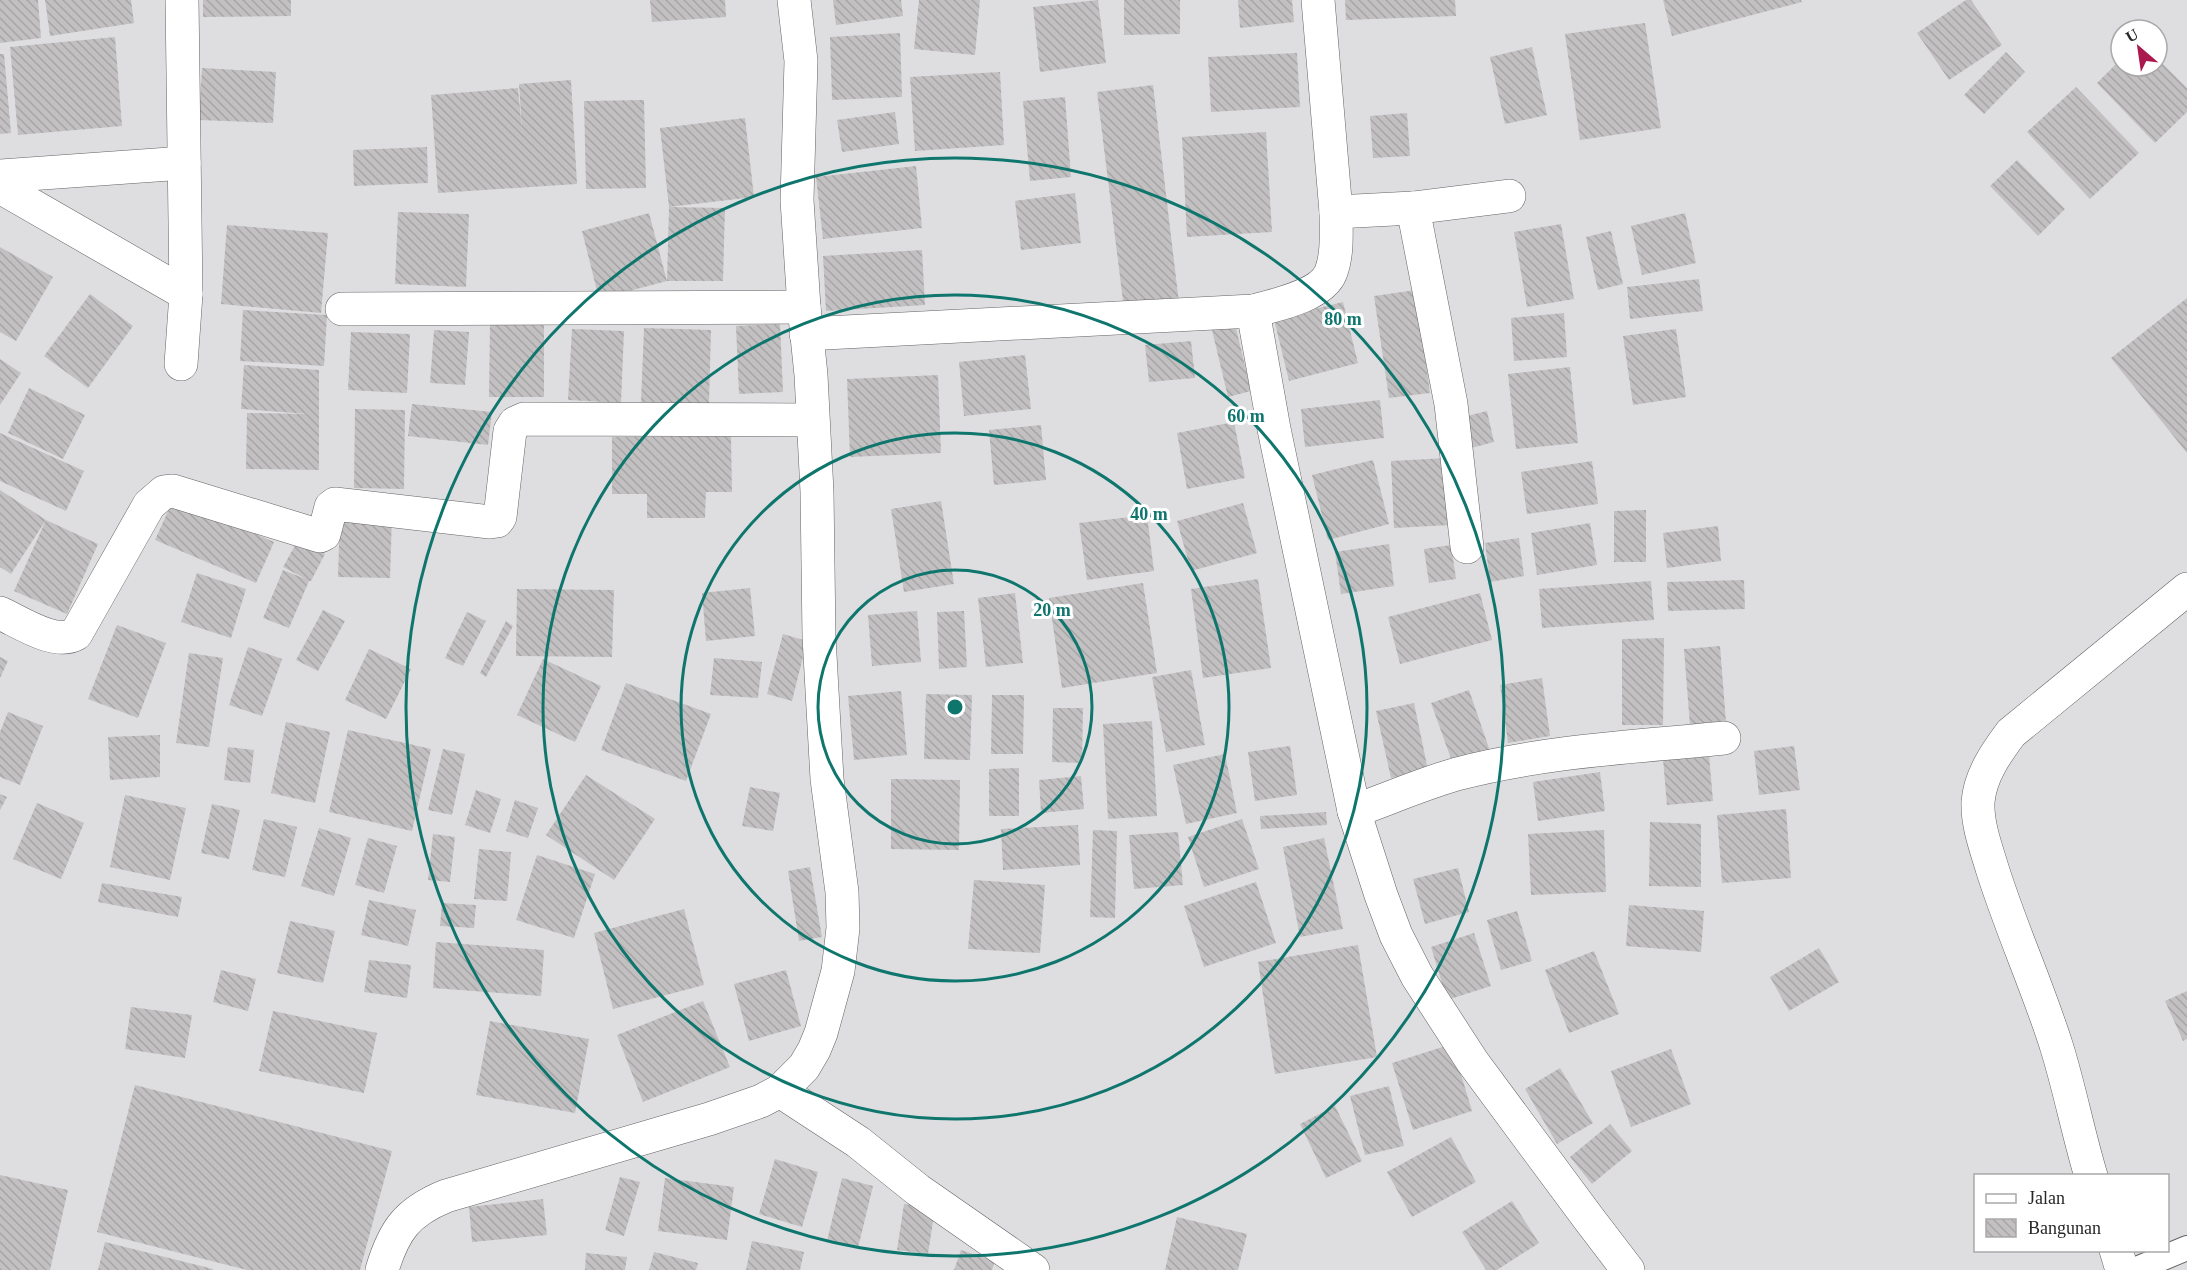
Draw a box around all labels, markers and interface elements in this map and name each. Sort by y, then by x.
north arrow [2109,18,2169,78]
text: U [2123,25,2142,46]
text: 80 m [1324,309,1362,329]
text: 60 m [1227,406,1265,426]
text: 40 m [1130,504,1168,524]
text: 20 m [1033,600,1071,620]
centre of rings [945,697,965,717]
legend [1974,1174,2169,1252]
text: Jalan [2028,1188,2065,1208]
text: Bangunan [2028,1218,2101,1238]

